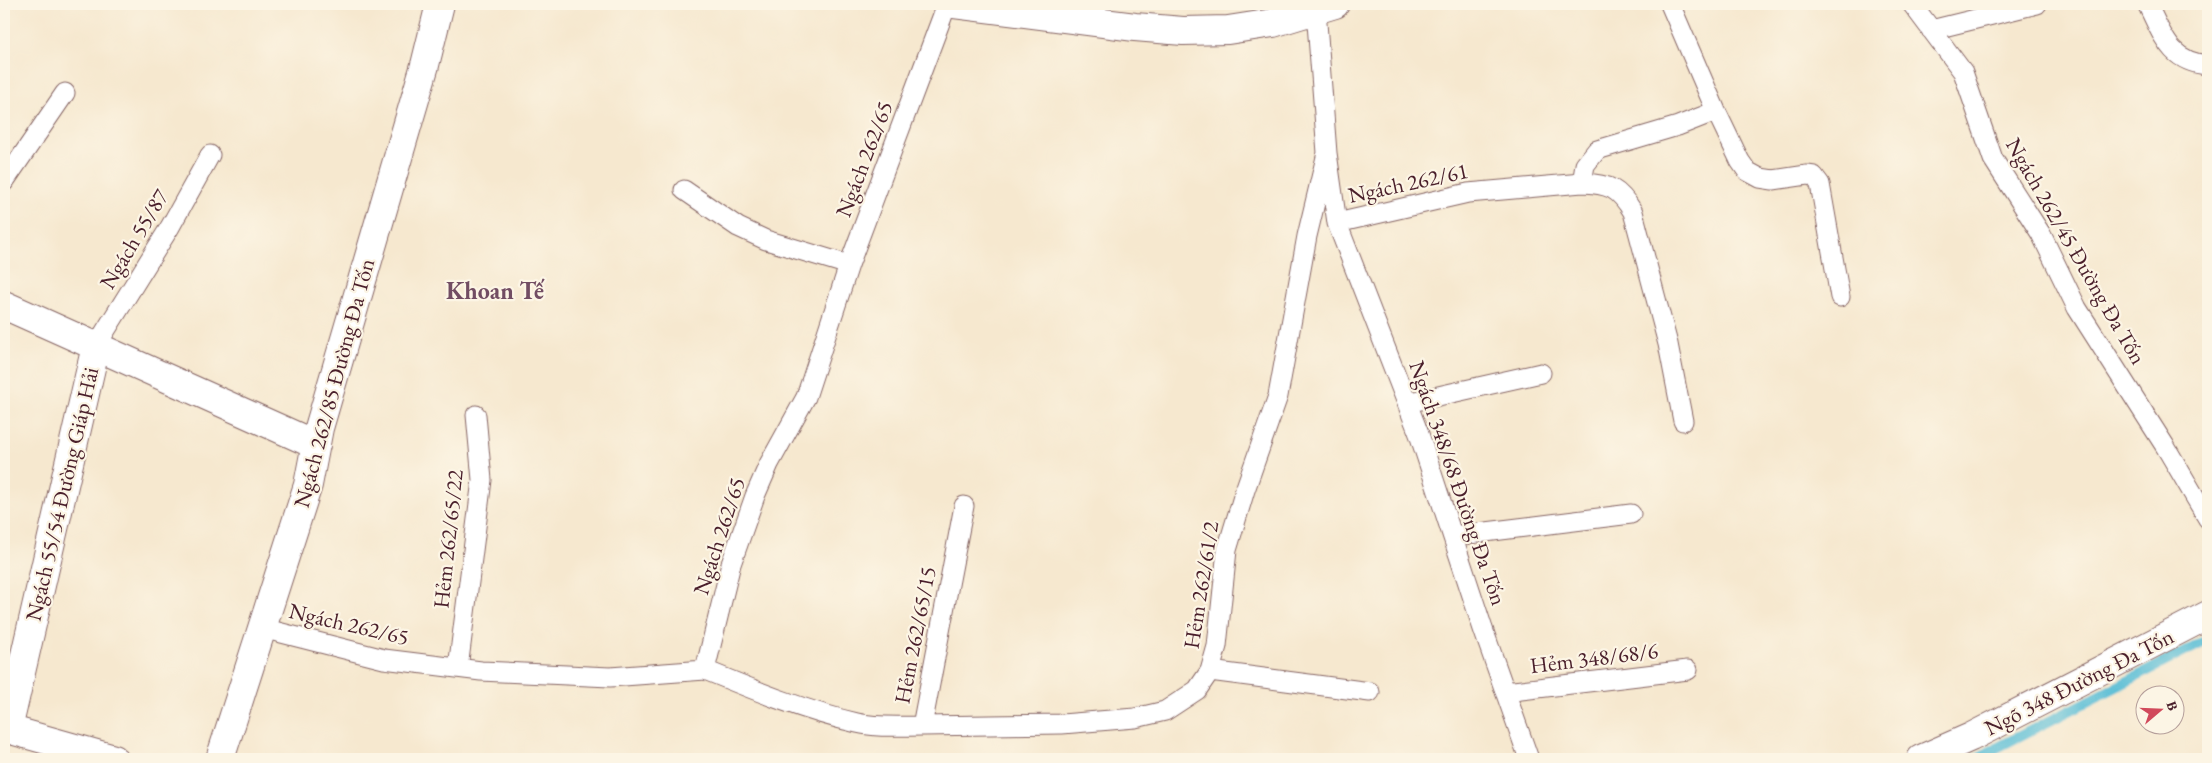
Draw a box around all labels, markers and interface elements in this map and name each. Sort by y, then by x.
street label: Ngách 262/65 [829,97,899,221]
street label: Ngách 262/45 Đường Đa Tốn [1999,133,2153,370]
street label: Ngách 262/61 [1345,156,1471,210]
street label: Ngách 55/87 [93,183,175,294]
street label: Ngách 262/85 Đường Đa Tốn [287,255,381,511]
district label: Khoan Tế [446,275,545,306]
street label: Ngách 348/68 Đường Đa Tốn [1402,357,1514,609]
street label: Ngách 55/54 Đường Giáp Hải [19,364,105,624]
street label: Hẻm 262/65/22 [426,468,470,610]
street label: Ngách 262/65 [686,473,752,599]
street label: Hẻm 262/61/2 [1177,519,1225,651]
street label: Hẻm 262/65/15 [887,564,943,706]
street label: Ngách 262/65 [286,596,412,652]
street label: Ngõ 348 Đường Đa Tốn [1979,622,2179,742]
street label: Hẻm 348/68/6 [1528,636,1660,680]
north arrow [2134,686,2184,736]
text: B [2162,699,2182,713]

